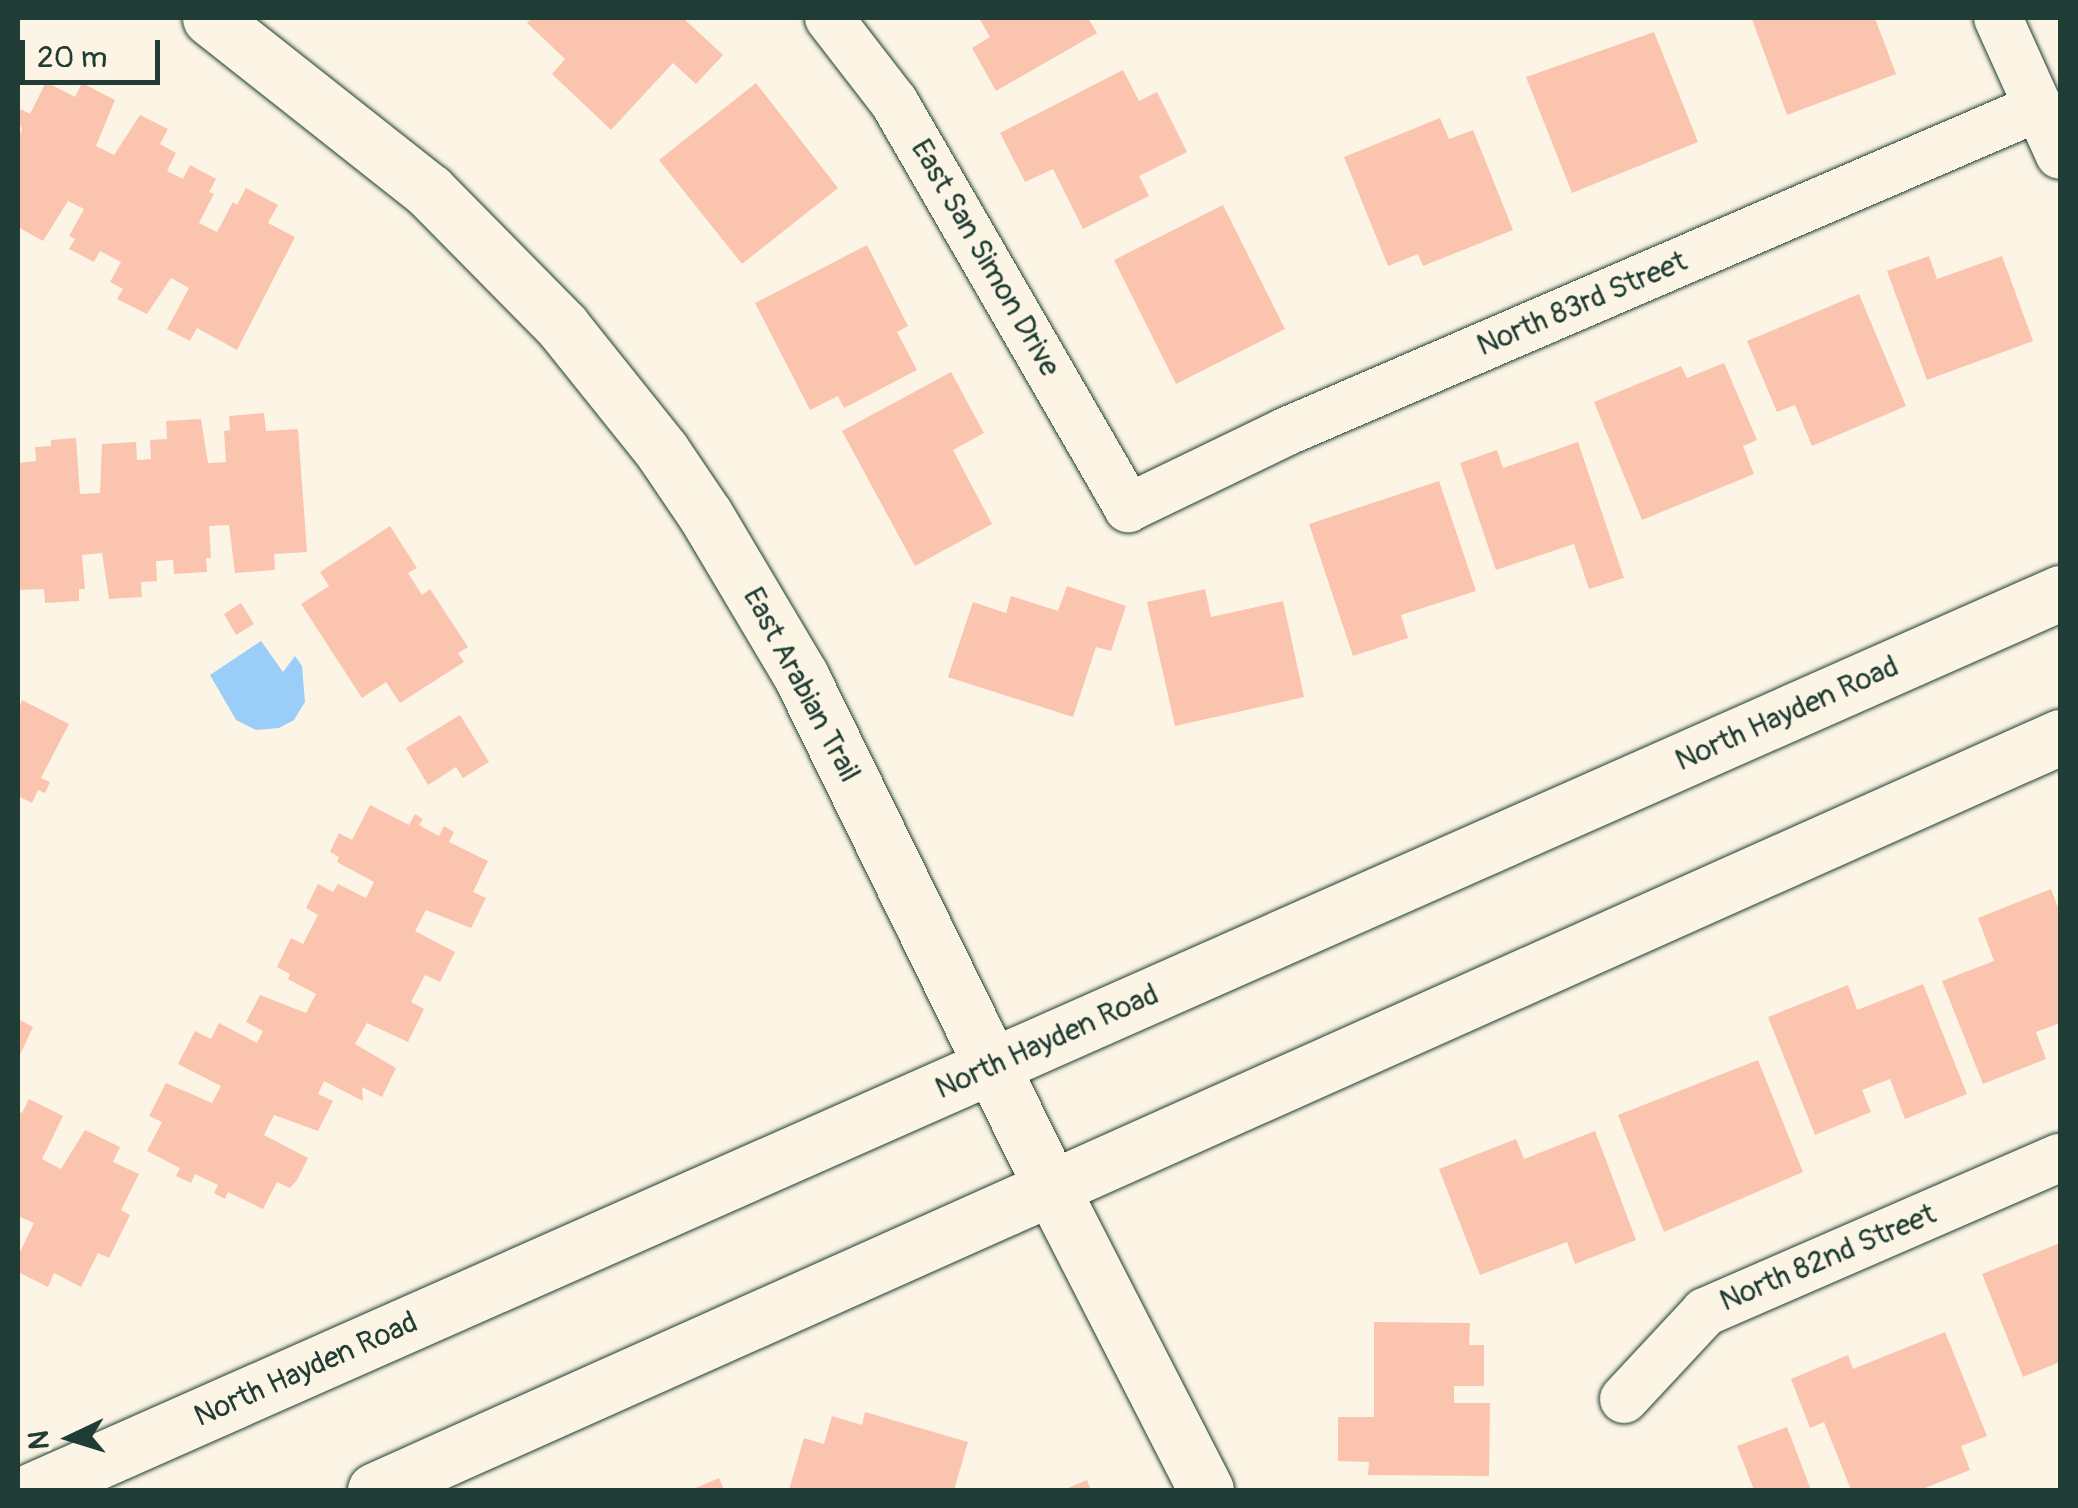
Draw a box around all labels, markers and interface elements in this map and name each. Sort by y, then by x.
scale bar [25,20,165,82]
text: 20 m [37,39,107,76]
street label: East San Simon Drive [902,133,1068,383]
street label: North 83rd Street [1472,244,1692,364]
street label: East Arabian Trail [735,582,867,788]
street label: North Hayden Road [1670,649,1904,779]
street label: North Hayden Road [930,977,1164,1107]
street label: North 82nd Street [1715,1196,1941,1320]
street label: North Hayden Road [189,1305,423,1435]
north arrow [20,1388,120,1488]
text: N [21,1429,58,1451]

